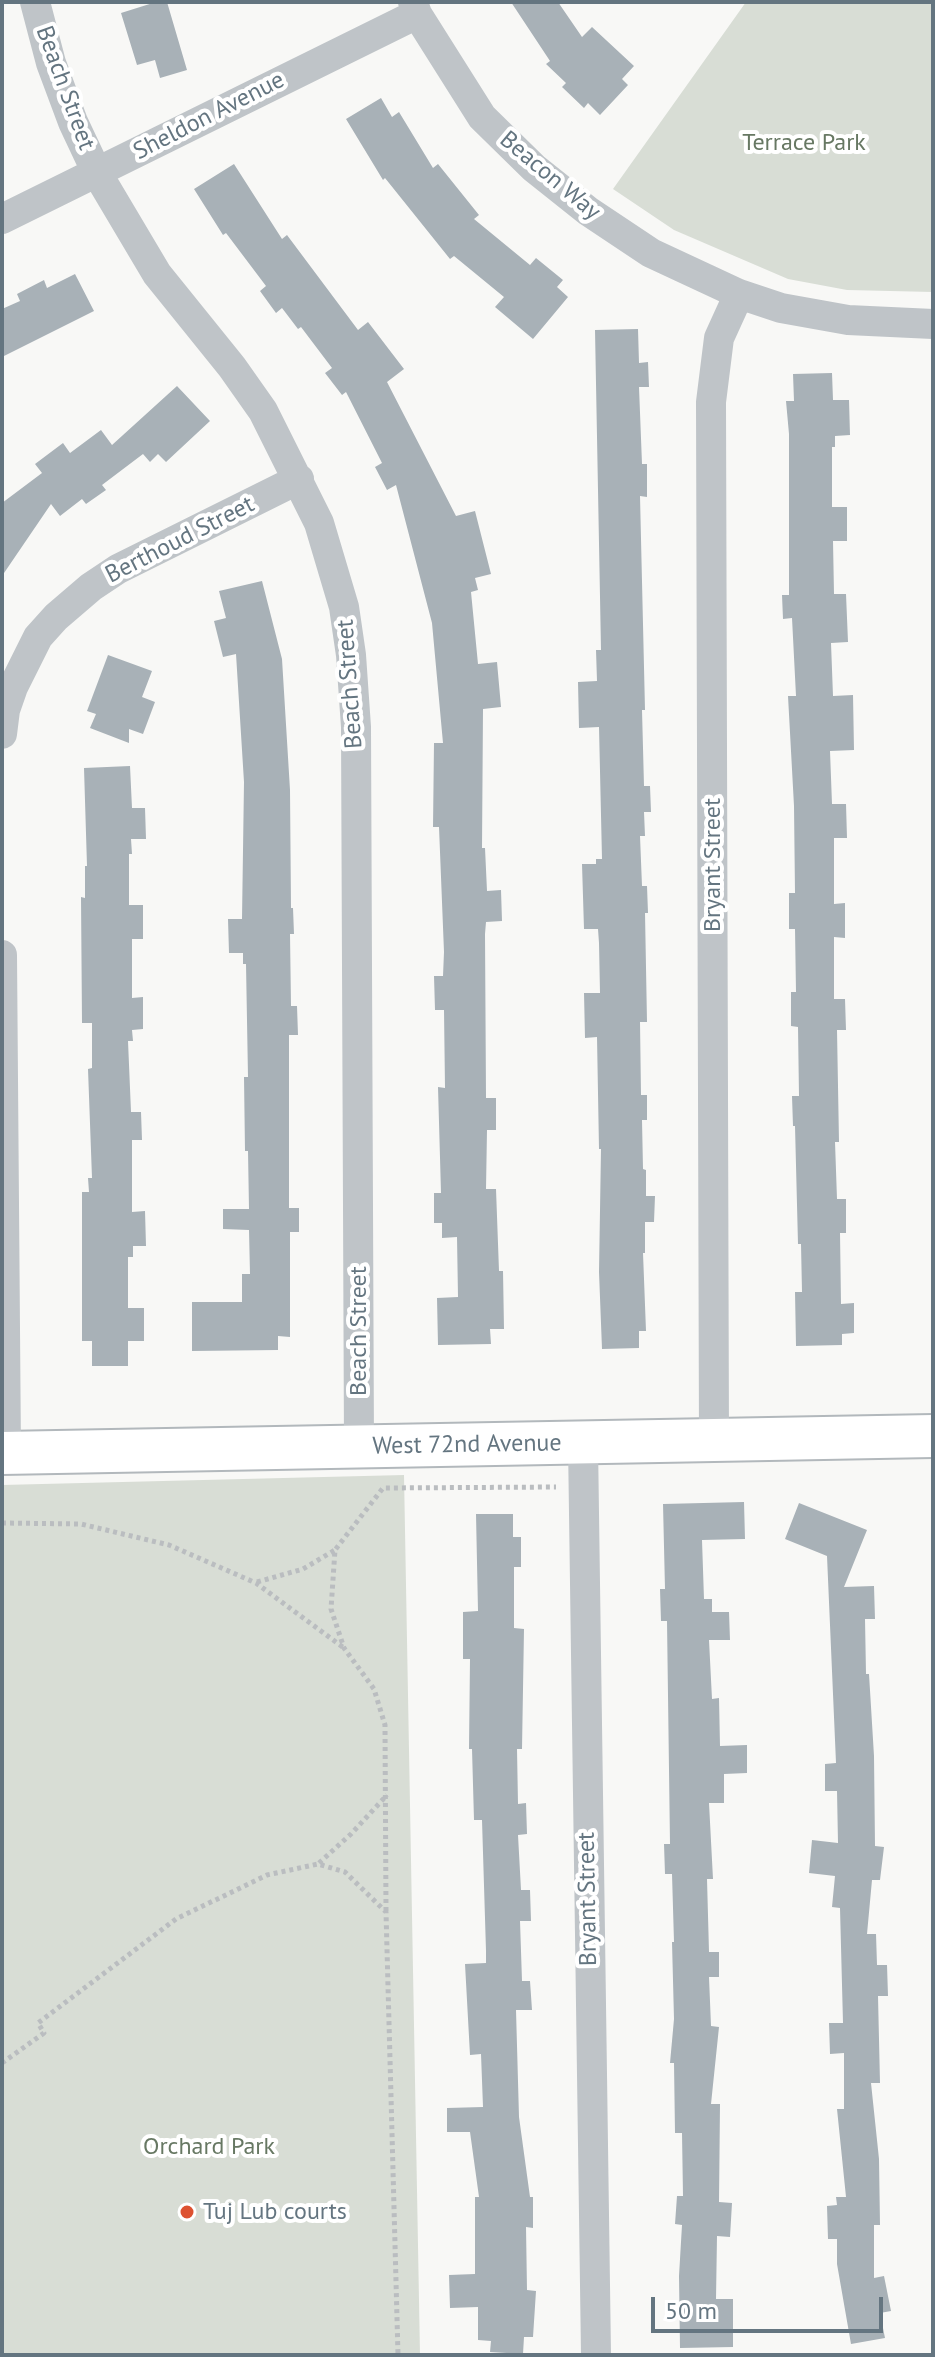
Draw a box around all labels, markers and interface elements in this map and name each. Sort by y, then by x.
street label: Beach Street [29,22,101,154]
street label: Sheldon Avenue [129,66,289,166]
street label: Beacon Way [494,126,606,226]
park label: Terrace Park [742,129,866,157]
street label: Berthoud Street [101,490,259,590]
street label: Beach Street [331,618,369,750]
street label: Bryant Street [699,798,727,932]
street label: Beach Street [345,1266,373,1396]
street label: West 72nd Avenue [372,1429,562,1461]
street label: Bryant Street [572,1832,604,1966]
park label: Orchard Park [143,2133,275,2161]
place label: Tuj Lub courts [203,2198,347,2226]
marker: Tuj Lub courts [178,2203,196,2221]
scale bar [655,2281,887,2331]
text: 50 m [665,2295,717,2326]

